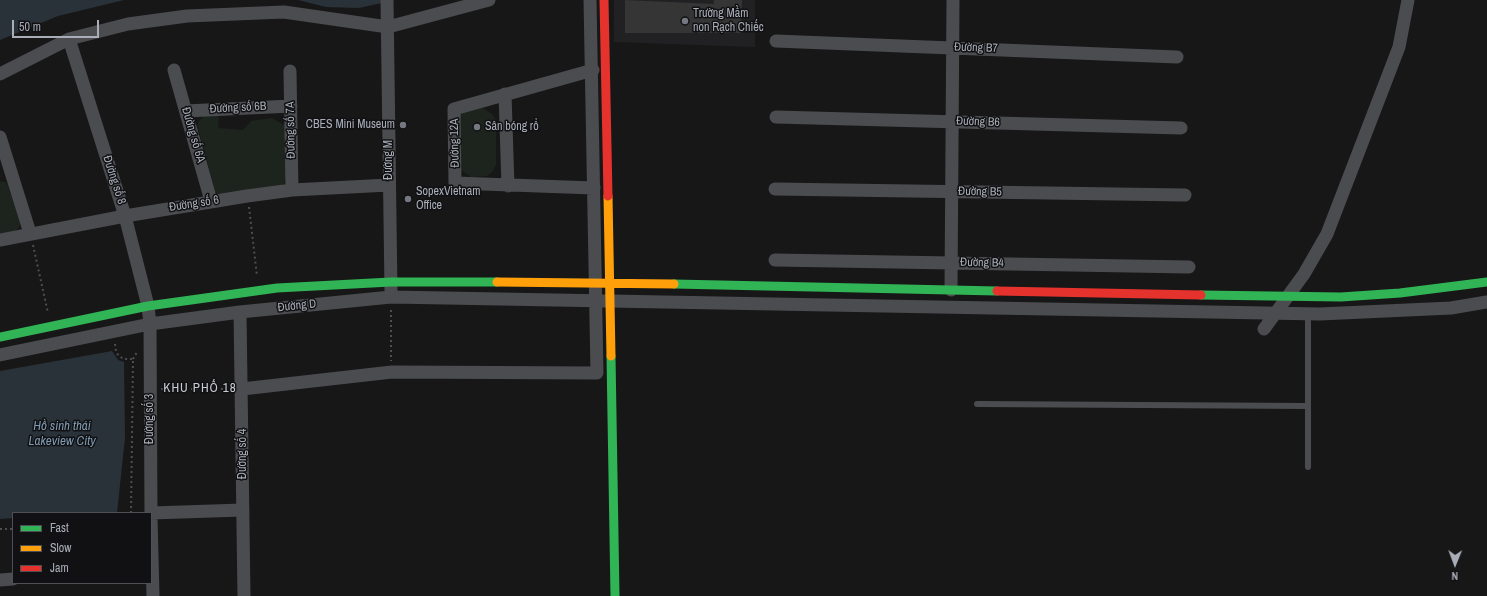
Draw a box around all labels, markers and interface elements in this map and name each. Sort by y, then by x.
place label: Trường Mầm non Rạch Chiếc [693,7,764,35]
scale bar [14,12,101,38]
marker: Trường Mầm non Rạch Chiếc [680,16,690,26]
text: 50 m [19,19,41,35]
street label: Đường B7 [954,40,998,56]
street label: Đường số 6B [209,99,267,117]
street label: Đường số 7A [283,101,299,159]
street label: Đường số 6A [178,106,208,164]
street label: Đường B6 [956,114,1000,130]
place label: CBES Mini Museum [306,118,395,132]
street label: Đường 12A [447,118,463,168]
marker: CBES Mini Museum [398,120,408,130]
place label: Sân bóng rổ [485,120,539,134]
marker: Sân bóng rổ [472,122,482,132]
street label: Đường M [382,140,396,180]
street label: Đường số 8 [99,154,129,206]
street label: Đường B5 [958,184,1002,200]
place label: SopexVietnam Office [416,185,480,213]
street label: Đường số 6 [168,193,220,215]
marker: SopexVietnam Office [403,194,413,204]
street label: Đường B4 [960,255,1004,271]
street label: Đường D [277,297,317,315]
district label: KHU PHỐ 18 [163,381,237,397]
street label: Đường số 3 [143,394,157,444]
water label: Hồ sinh thái Lakeview City [29,419,95,450]
street label: Đường số 4 [236,429,250,479]
legend [12,512,152,584]
text: Fast [50,520,69,536]
text: Slow [50,540,71,556]
north arrow [1435,544,1475,584]
text: Jam [50,560,69,576]
text: N [1451,569,1458,583]

